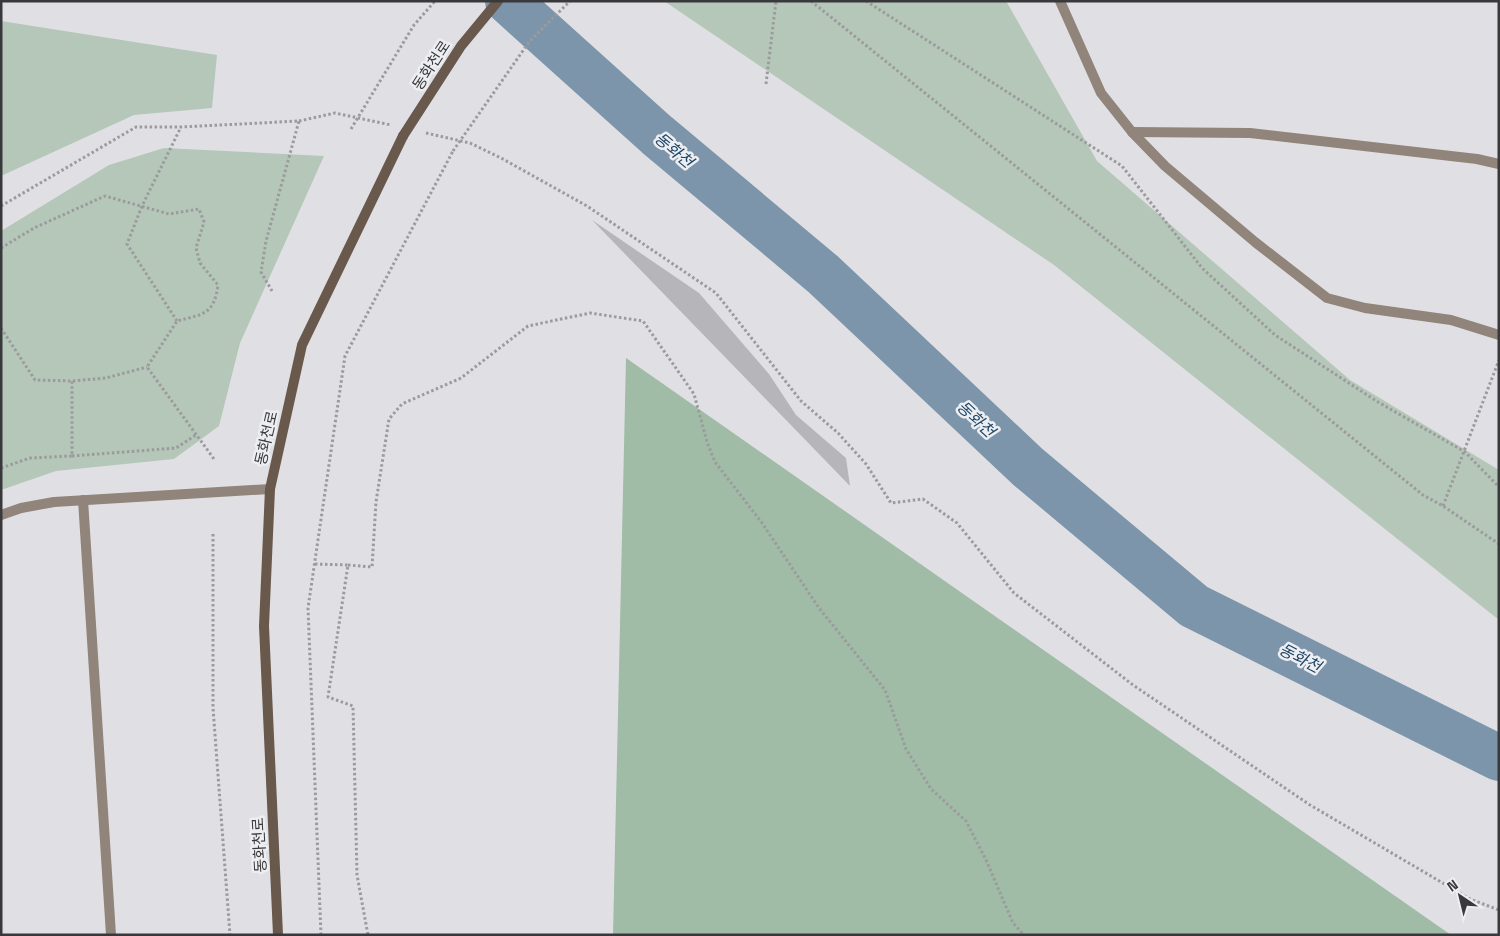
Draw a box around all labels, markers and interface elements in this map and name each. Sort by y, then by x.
street label: 동화천로 [408,37,454,93]
water label: 동화천 [650,128,699,174]
water label: 동화천 [953,396,1001,443]
street label: 동화천로 [251,409,281,467]
water label: 동화천 [1276,639,1326,678]
street label: 동화천로 [248,817,270,873]
north arrow [1435,871,1485,921]
text: N [1444,875,1462,895]

